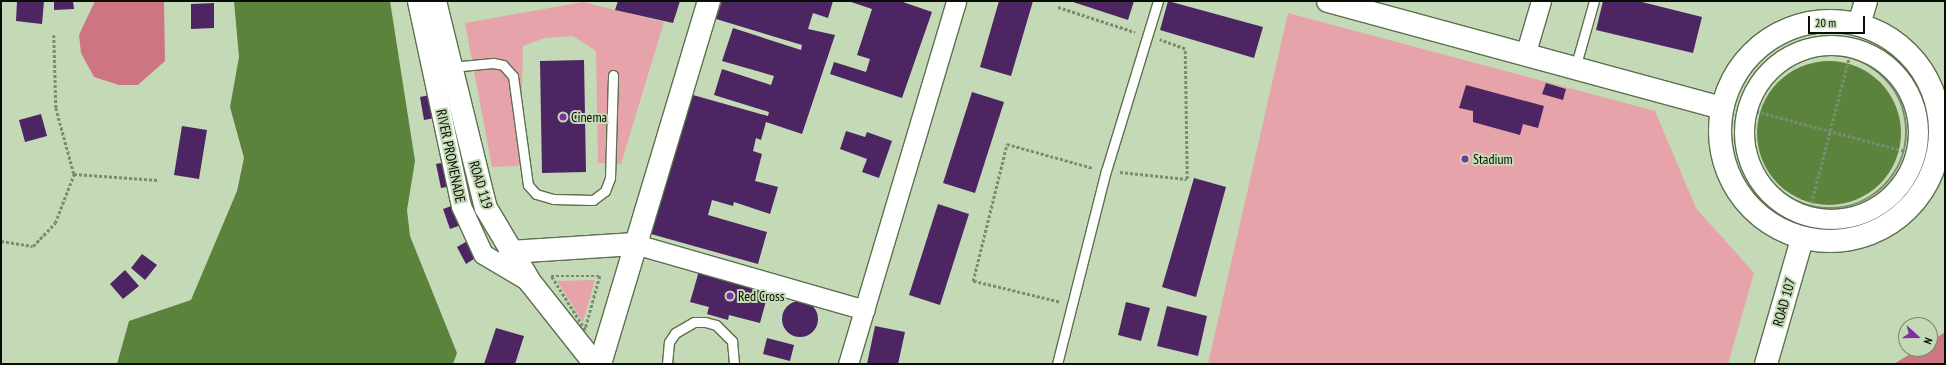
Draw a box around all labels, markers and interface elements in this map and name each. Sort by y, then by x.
scale bar [1810,8,1867,34]
text: 20 m [1815,15,1836,30]
street label: RIVER PROMENADE [433,108,469,204]
place label: Cinema [571,109,607,125]
marker: Cinema [558,112,568,122]
place label: Stadium [1473,151,1513,167]
marker: Stadium [1460,154,1470,164]
street label: ROAD 119 [466,159,496,211]
street label: ROAD 107 [1769,276,1799,328]
place label: Red Cross [738,288,785,304]
marker: Red Cross [725,291,735,301]
north arrow [1898,317,1938,357]
text: N [1921,336,1936,346]

